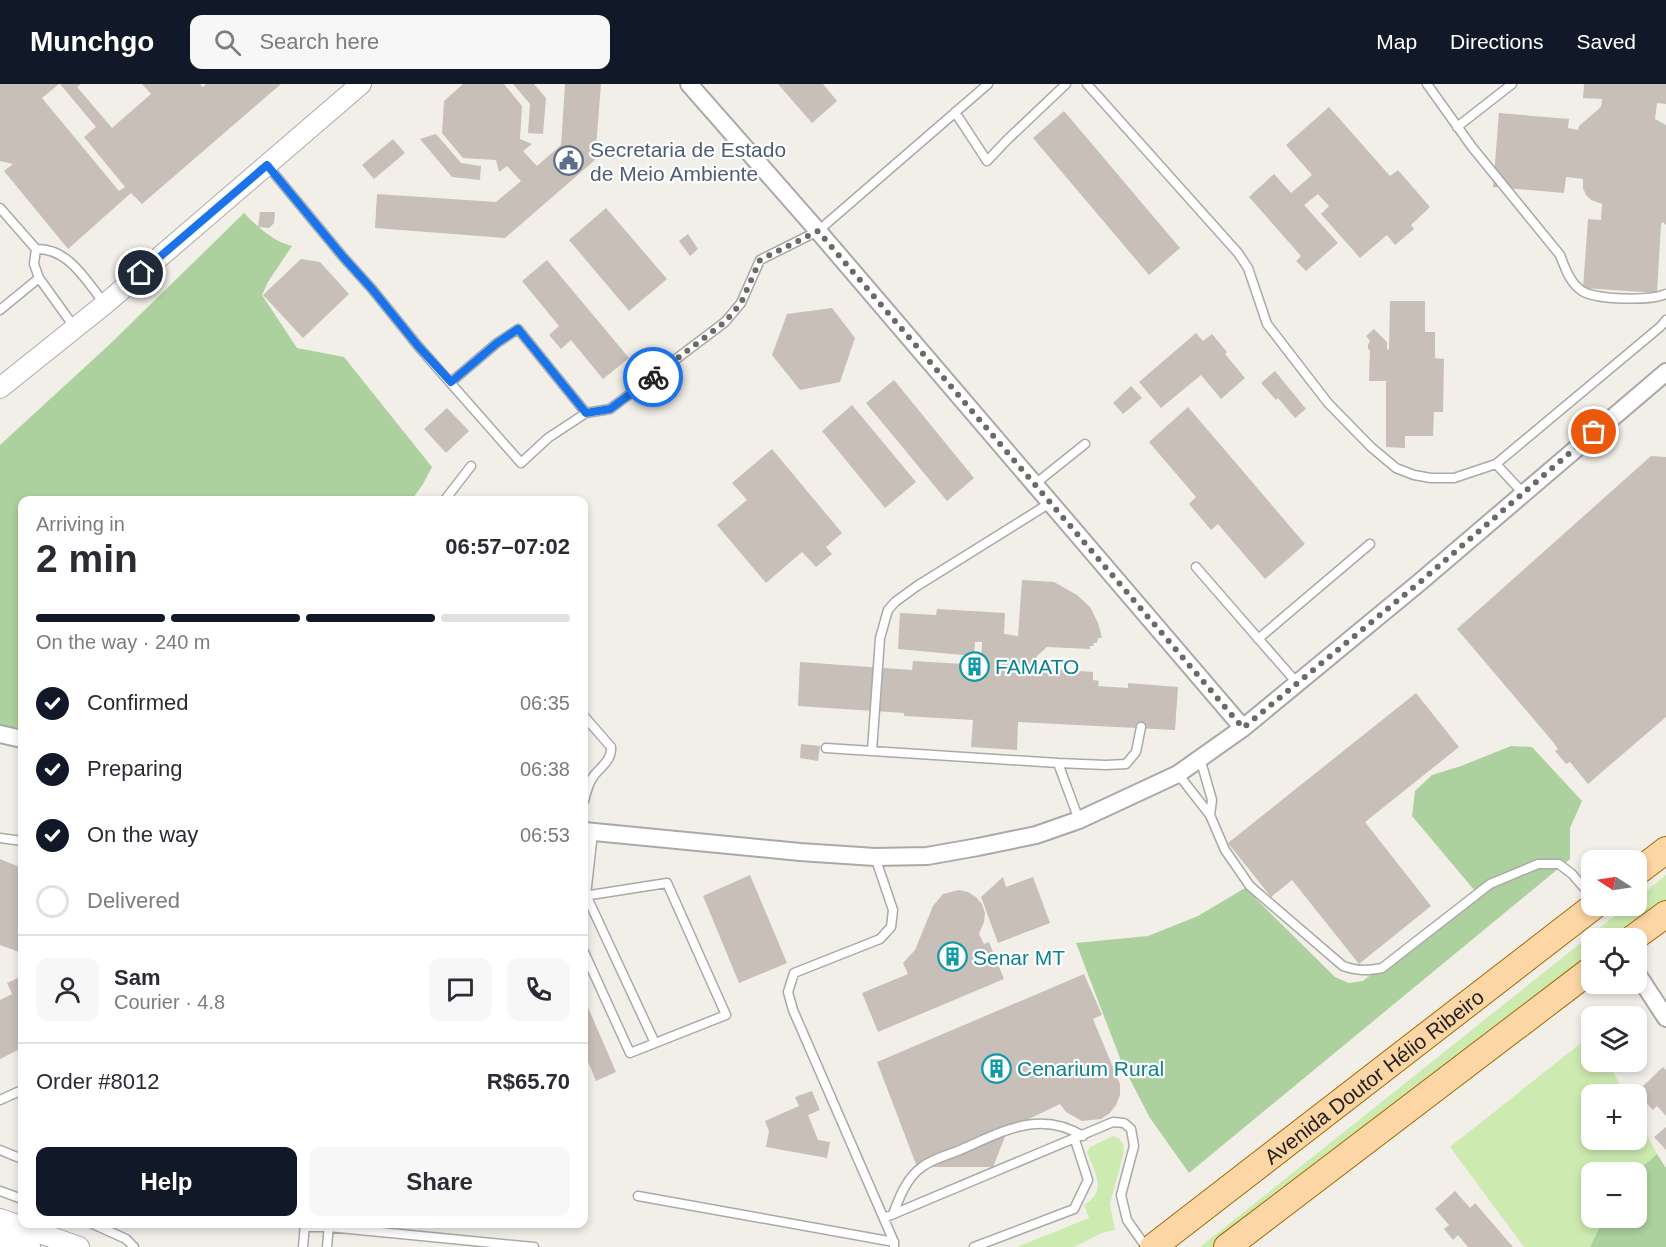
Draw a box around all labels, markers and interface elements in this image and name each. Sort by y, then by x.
search box [190,15,610,69]
text: Munchgo [30,26,154,57]
icon: search [211,26,244,59]
text: Search here [259,29,379,54]
text: Map [1376,30,1417,53]
text: Directions [1450,30,1543,53]
text: Saved [1576,30,1636,53]
place label: Secretaria de Estado de Meio Ambiente [590,138,786,185]
public building icon: Secretaria de Estado de Meio Ambiente [553,145,585,177]
pin [115,247,166,298]
icon: home [124,256,157,289]
courier [623,347,683,407]
icon: bike [637,361,670,394]
pin [1568,406,1619,457]
icon: bag [1577,415,1610,448]
text: Arriving in [36,513,125,535]
text: 06:57–07:02 [445,534,570,559]
text: 2 min [36,537,138,580]
text: On the way · 240 m [36,631,211,653]
building icon: FAMATO [958,650,990,682]
place label: FAMATO [995,655,1079,678]
icon: check [36,687,69,720]
text: Confirmed [87,690,188,715]
text: 06:35 [520,692,570,714]
icon: check [36,753,69,786]
text: Preparing [87,756,182,781]
text: 06:38 [520,758,570,780]
icon: check [36,819,69,852]
text: On the way [87,822,198,847]
text: 06:53 [520,824,570,846]
north arrow [1581,850,1647,916]
map controls [1581,850,1647,1228]
text: Delivered [87,888,180,913]
button: locate [1581,928,1647,994]
building icon: Senar MT [936,941,968,973]
place label: Senar MT [973,946,1065,969]
button: person [36,958,99,1021]
button: chat [429,958,492,1021]
button: phone [507,958,570,1021]
text: Sam [114,965,160,990]
street label: Avenida Doutor Hélio Ribeiro [1260,984,1488,1168]
text: Courier · 4.8 [114,991,225,1013]
button: layers [1581,1006,1647,1072]
building icon: Cenarium Rural [980,1052,1012,1084]
place label: Cenarium Rural [1017,1057,1164,1080]
text: Order #8012 [36,1069,160,1094]
text: R$65.70 [487,1069,570,1094]
button: + [1581,1084,1647,1150]
button: Help [36,1147,297,1216]
button: Share [309,1147,570,1216]
button: − [1581,1162,1647,1228]

